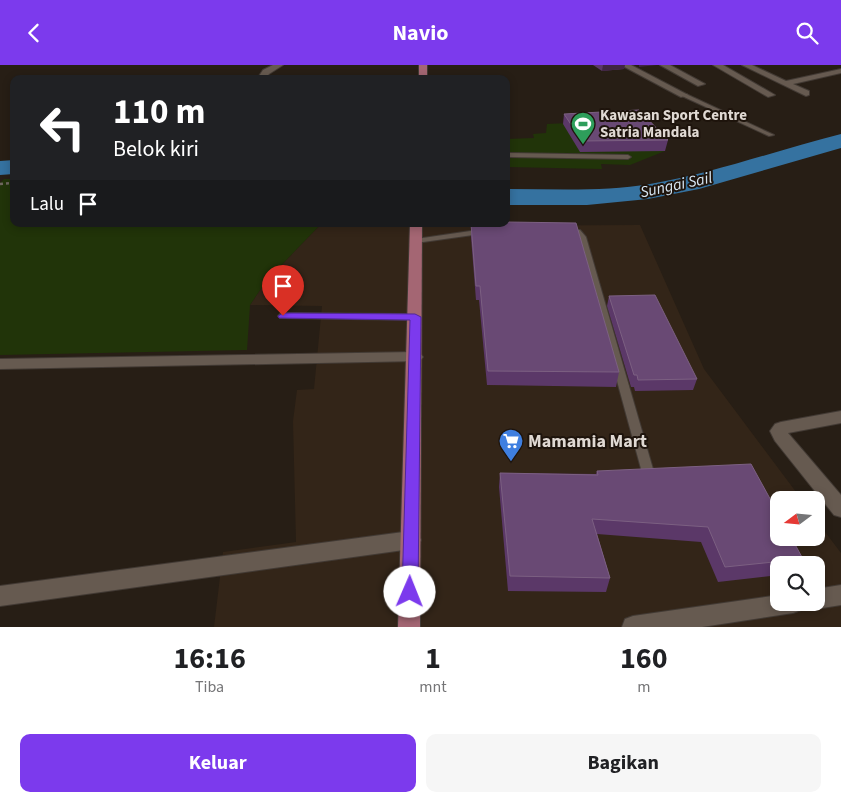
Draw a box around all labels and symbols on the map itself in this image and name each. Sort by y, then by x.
place label: Kawasan Sport Centre Satria Mandala [600,105,747,143]
sports icon: Kawasan Sport Centre Satria Mandala [570,111,596,145]
water label: Sungai Sail [638,167,714,203]
pin [262,265,304,316]
supermarket icon: Mamamia Mart [498,428,524,462]
place label: Mamamia Mart [528,429,647,454]
north arrow [770,491,825,546]
position arrow [383,565,435,617]

